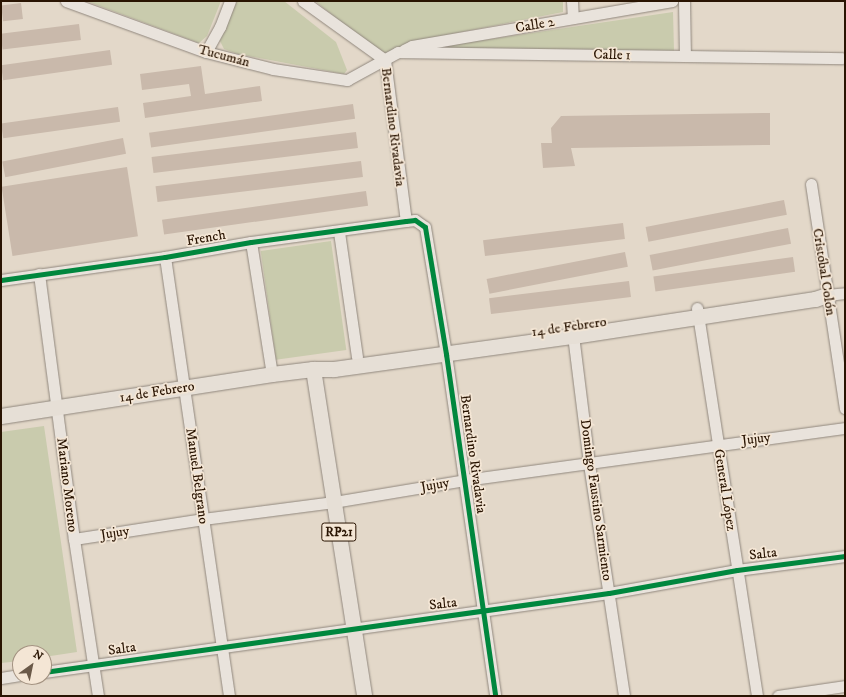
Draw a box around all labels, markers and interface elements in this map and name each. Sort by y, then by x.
street label: Calle 2 [514,13,556,37]
street label: Tucumán [196,41,252,71]
street label: Calle 1 [593,46,631,64]
street label: Bernardino Rivadavia [377,67,409,187]
street label: French [185,226,227,250]
street label: Cristóbal Colón [809,227,839,317]
street label: 14 de Febrero [530,313,608,341]
street label: 14 de Febrero [118,378,196,406]
street label: Bernardino Rivadavia [456,394,490,514]
street label: Domingo Faustino Sarmiento [576,418,616,582]
street label: Manuel Belgrano [182,427,212,525]
street label: Jujuy [741,429,771,449]
street label: Mariano Moreno [53,437,81,533]
street label: General López [710,448,740,532]
street label: Jujuy [419,474,451,496]
road number: RP21 [321,521,357,543]
street label: Jujuy [99,522,131,544]
street label: Salta [748,544,778,564]
street label: Salta [428,594,458,614]
street label: Salta [107,639,137,659]
north arrow [12,645,52,685]
text: N [30,647,46,664]

